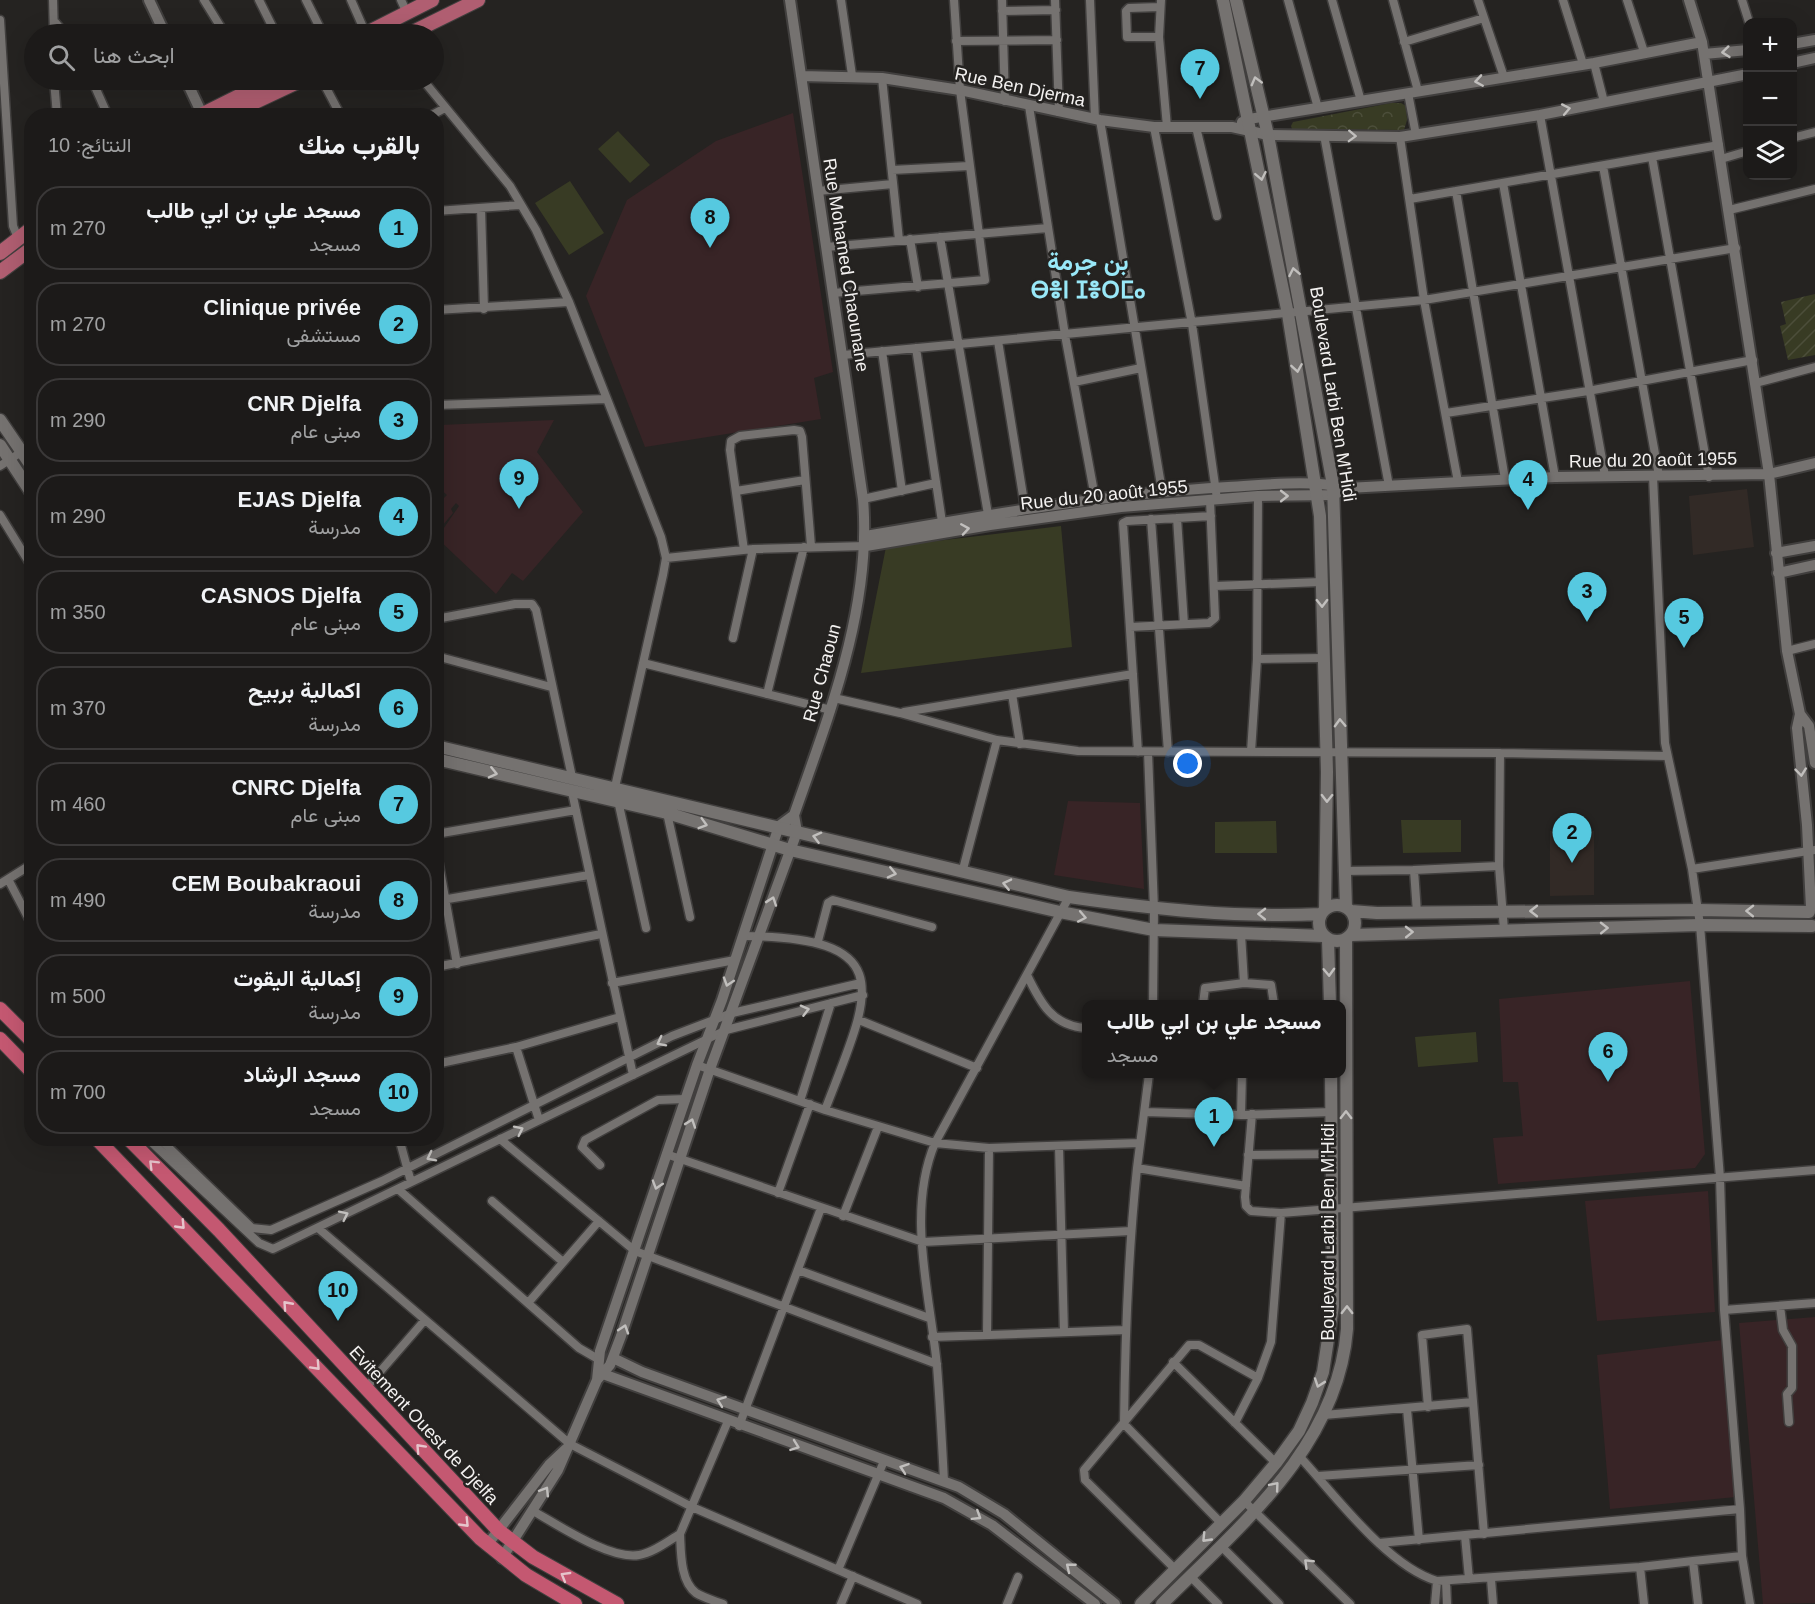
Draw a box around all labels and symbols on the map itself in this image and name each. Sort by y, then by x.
one-way arrow [1721,45,1730,58]
pin: 7 [1180,50,1220,99]
street label: Rue Ben Djerma [953,63,1088,111]
one-way arrow [1474,74,1484,87]
one-way arrow [1250,76,1263,86]
one-way arrow [1561,103,1571,116]
one-way arrow [1348,130,1357,142]
street label: Rue Mohamed Chaounane [819,157,873,373]
one-way arrow [1254,171,1267,181]
pin: 8 [690,198,730,248]
district label: بن جرمة ⴱⴻⵏ ⵊⴻⵔⵎⴰ [1030,248,1146,303]
one-way arrow [1288,267,1301,277]
street label: Boulevard Larbi Ben M'Hidi [1306,285,1360,503]
one-way arrow [1290,363,1302,372]
street label: Rue du 20 août 1955 [1569,449,1737,471]
pin: 9 [500,460,538,509]
pin: 4 [1508,460,1547,510]
street label: Rue du 20 août 1955 [1019,476,1189,514]
one-way arrow [1279,490,1288,502]
one-way arrow [960,523,969,535]
pin: 3 [1568,572,1606,622]
one-way arrow [1316,598,1328,607]
pin: 5 [1664,598,1704,648]
street label: Rue Chaoun [799,622,845,724]
one-way arrow [1333,719,1346,728]
your location [1173,749,1202,778]
one-way arrow [488,766,498,779]
one-way arrow [1794,767,1807,776]
one-way arrow [1320,793,1333,802]
pin: 2 [1552,814,1592,863]
one-way arrow [697,817,708,829]
one-way arrow [813,831,823,844]
one-way arrow [887,865,897,878]
one-way arrow [1002,878,1012,891]
one-way arrow [765,896,777,907]
one-way arrow [1530,905,1539,917]
one-way arrow [1746,905,1755,917]
one-way arrow [1258,908,1267,920]
one-way arrow [1077,910,1087,922]
one-way arrow [1600,921,1609,934]
one-way arrow [1405,926,1414,938]
one-way arrow [1323,968,1335,977]
one-way arrow [723,976,736,987]
one-way arrow [799,1004,809,1017]
pin: 6 [1588,1032,1628,1082]
one-way arrow [657,1035,668,1046]
pin: 1 [1194,1098,1234,1147]
one-way arrow [1340,1110,1352,1119]
one-way arrow [684,1118,696,1129]
street label: Boulevard Larbi Ben M'Hidi [1318,1123,1338,1341]
one-way arrow [513,1125,524,1137]
one-way arrow [426,1150,437,1161]
one-way arrow [149,1160,160,1170]
one-way arrow [652,1179,664,1190]
one-way arrow [337,1210,348,1222]
one-way arrow [174,1219,185,1229]
pin: 10 [318,1272,358,1321]
one-way arrow [283,1302,294,1312]
one-way arrow [1341,1305,1353,1314]
one-way arrow [616,1324,629,1335]
street label: Evitement Ouest de Djelfa [345,1342,503,1509]
one-way arrow [309,1359,320,1370]
one-way arrow [1314,1377,1327,1387]
one-way arrow [716,1395,727,1408]
one-way arrow [789,1438,800,1451]
one-way arrow [416,1444,427,1454]
one-way arrow [900,1462,910,1475]
one-way arrow [1268,1482,1279,1493]
one-way arrow [538,1487,550,1497]
one-way arrow [971,1508,981,1520]
one-way arrow [458,1516,468,1527]
one-way arrow [1202,1531,1213,1542]
one-way arrow [1304,1559,1314,1570]
one-way arrow [1065,1564,1076,1575]
one-way arrow [561,1572,571,1584]

